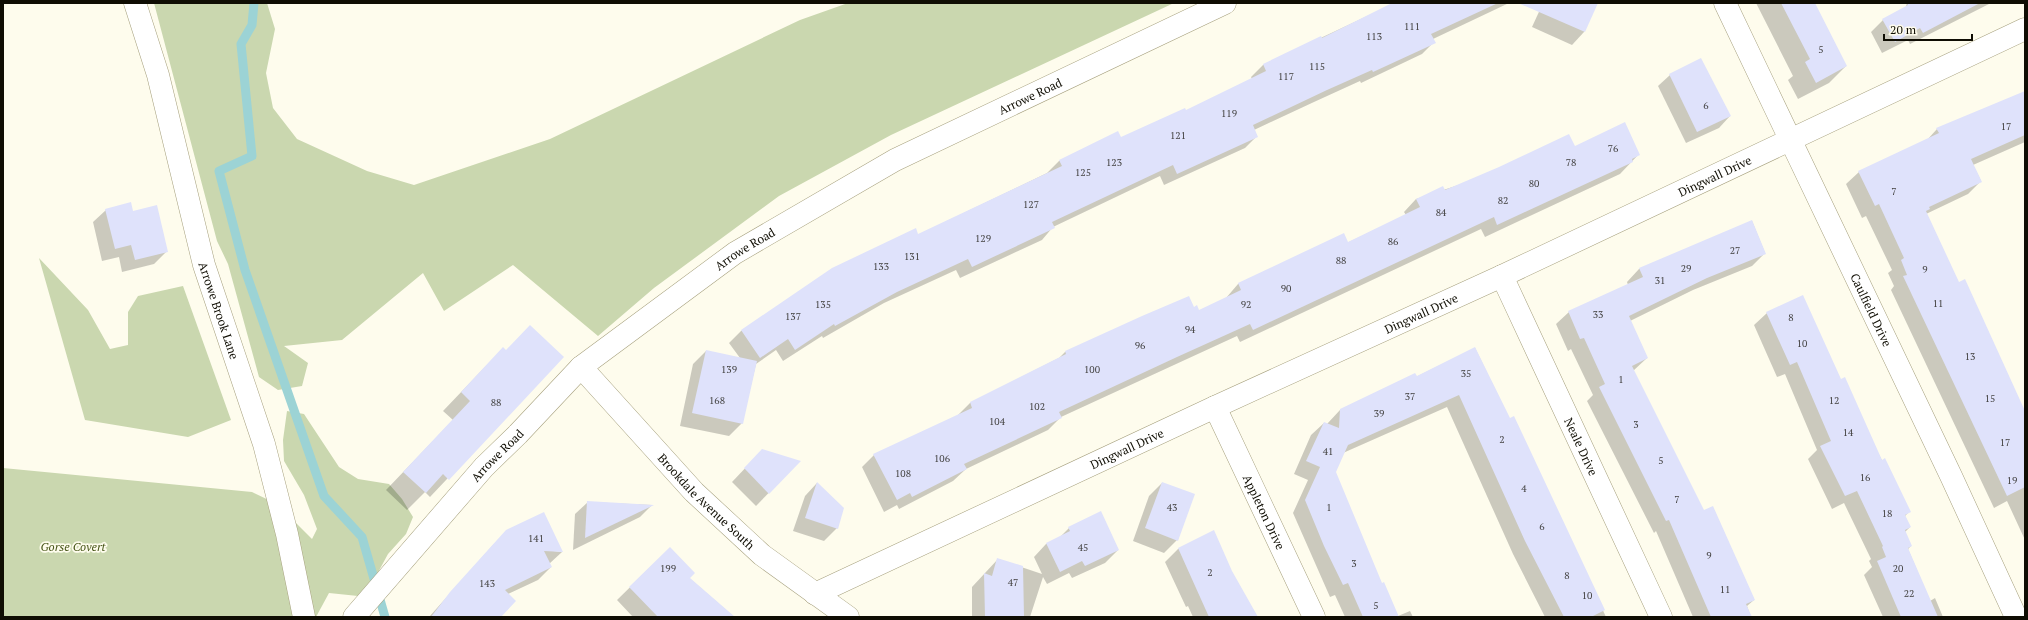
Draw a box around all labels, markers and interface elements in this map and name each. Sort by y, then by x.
scale bar [1884,16,1972,42]
house number: 111 [1404,20,1420,33]
text: 20 m [1890,22,1917,37]
house number: 113 [1366,30,1382,43]
house number: 5 [1818,43,1824,56]
house number: 115 [1309,60,1325,73]
house number: 117 [1278,70,1294,83]
street label: Arrowe Road [996,74,1064,117]
house number: 6 [1703,99,1709,112]
house number: 119 [1221,107,1237,120]
house number: 17 [2001,120,2011,133]
house number: 121 [1170,129,1186,142]
house number: 76 [1608,142,1619,155]
street label: Dingwall Drive [1675,152,1753,199]
house number: 123 [1106,156,1122,169]
house number: 78 [1566,156,1576,169]
house number: 125 [1075,166,1091,179]
house number: 80 [1529,177,1539,190]
house number: 7 [1891,185,1897,198]
house number: 82 [1498,194,1508,207]
house number: 127 [1023,198,1039,211]
house number: 84 [1436,206,1447,219]
street label: Arrowe Road [712,224,778,273]
house number: 129 [975,232,991,245]
house number: 86 [1388,235,1399,248]
house number: 27 [1730,244,1740,257]
house number: 131 [904,250,920,263]
house number: 88 [1336,254,1346,267]
street label: Arrowe Brook Lane [196,260,243,361]
house number: 133 [873,260,889,273]
house number: 29 [1681,262,1691,275]
house number: 9 [1922,263,1928,276]
street label: Caulfield Drive [1848,271,1895,349]
house number: 31 [1655,274,1665,287]
house number: 90 [1281,282,1291,295]
street label: Dingwall Drive [1382,290,1460,336]
house number: 11 [1933,297,1943,310]
house number: 135 [815,298,831,311]
house number: 92 [1241,298,1251,311]
house number: 33 [1593,308,1603,321]
house number: 137 [785,310,801,323]
house number: 8 [1788,311,1794,324]
house number: 94 [1185,323,1196,336]
house number: 10 [1797,337,1807,350]
house number: 96 [1135,339,1146,352]
house number: 13 [1965,350,1975,363]
house number: 139 [721,363,737,376]
house number: 100 [1084,363,1100,376]
house number: 35 [1461,367,1471,380]
house number: 1 [1618,373,1624,386]
house number: 37 [1405,390,1415,403]
house number: 15 [1985,392,1995,405]
house number: 168 [709,394,725,407]
house number: 12 [1829,394,1839,407]
house number: 88 [491,396,501,409]
house number: 102 [1029,400,1045,413]
house number: 39 [1374,407,1384,420]
house number: 104 [989,415,1006,428]
street label: Neale Drive [1562,415,1601,478]
house number: 3 [1633,418,1639,431]
street label: Dingwall Drive [1088,425,1166,472]
street label: Arrowe Road [467,426,527,484]
house number: 14 [1843,426,1854,439]
house number: 2 [1499,433,1505,446]
house number: 17 [2000,436,2010,449]
house number: 41 [1323,445,1333,458]
street label: Brookdale Avenue South [655,450,758,552]
house number: 106 [934,452,951,465]
house number: 5 [1658,454,1664,467]
house number: 108 [895,467,911,480]
house number: 16 [1860,471,1871,484]
street label: Appleton Drive [1240,472,1289,552]
house number: 19 [2007,474,2017,487]
house number: 4 [1521,482,1527,495]
house number: 7 [1674,493,1680,506]
house number: 43 [1167,501,1177,514]
house number: 1 [1326,501,1332,514]
house number: 18 [1882,507,1892,520]
house number: 6 [1539,520,1545,533]
house number: 141 [528,532,544,545]
park label: Gorse Covert [40,539,107,554]
house number: 45 [1078,541,1088,554]
house number: 9 [1706,549,1712,562]
house number: 3 [1351,557,1357,570]
house number: 199 [660,562,676,575]
house number: 20 [1893,562,1903,575]
house number: 2 [1207,566,1213,579]
house number: 8 [1564,569,1570,582]
house number: 47 [1008,576,1018,589]
house number: 143 [479,577,495,590]
house number: 11 [1720,583,1730,596]
house number: 22 [1904,587,1914,600]
house number: 10 [1582,589,1592,602]
house number: 5 [1373,599,1379,612]

